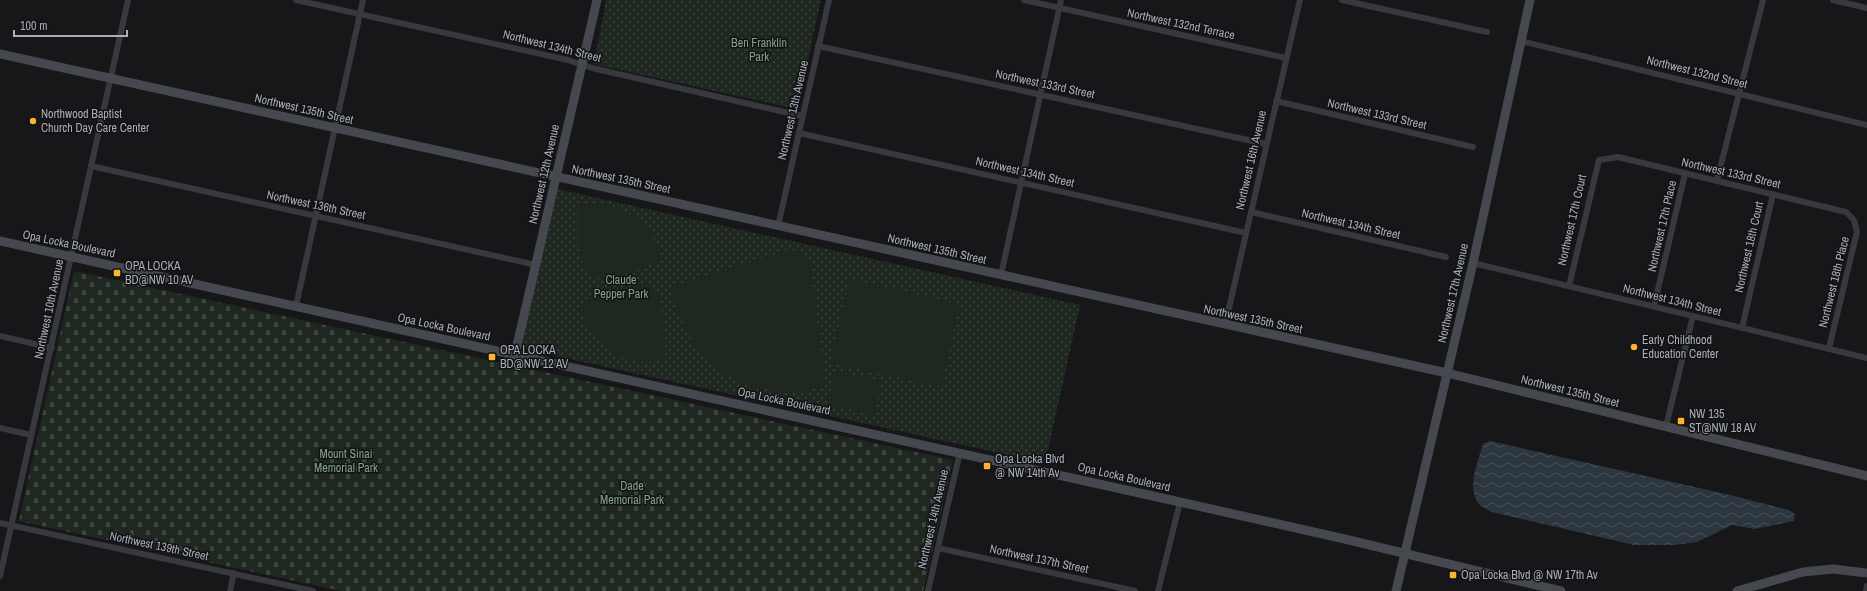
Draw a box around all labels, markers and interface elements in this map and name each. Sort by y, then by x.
street label: Northwest 132nd Terrace [1126,5,1236,43]
scale bar [14,12,127,38]
text: 100 m [20,18,47,34]
street label: Northwest 134th Street [501,26,603,66]
park label: Ben Franklin Park [731,35,787,65]
street label: Northwest 132nd Street [1645,52,1749,92]
street label: Northwest 13th Avenue [774,59,812,161]
street label: Northwest 133rd Street [994,66,1096,102]
street label: Northwest 135th Street [253,90,355,128]
street label: Northwest 133rd Street [1326,95,1428,133]
place label: Northwood Baptist Church Day Care Center [41,106,150,136]
street label: Northwest 16th Avenue [1232,109,1270,211]
marker: Northwood Baptist Church Day Care Center [28,116,38,126]
street label: Northwest 12th Avenue [525,123,563,225]
street label: Northwest 134th Street [974,153,1076,191]
street label: Northwest 133rd Street [1680,154,1782,192]
street label: Northwest 135th Street [570,161,672,197]
street label: Northwest 17th Court [1554,173,1590,267]
street label: Northwest 17th Place [1644,179,1680,273]
street label: Northwest 136th Street [265,187,367,223]
street label: Northwest 18th Court [1731,200,1767,294]
street label: Northwest 134th Street [1300,205,1402,243]
street label: Opa Locka Boulevard [21,226,117,262]
street label: Northwest 135th Street [886,230,988,268]
street label: Northwest 18th Place [1815,235,1853,329]
street label: Northwest 17th Avenue [1434,242,1472,344]
street label: Northwest 10th Avenue [31,258,67,360]
place label: OPA LOCKA BD@NW 10 AV [125,258,194,288]
marker: OPA LOCKA BD@NW 10 AV [112,268,122,278]
park label: Claude Pepper Park [594,272,648,302]
street label: Northwest 134th Street [1621,280,1723,320]
street label: Northwest 135th Street [1202,301,1304,337]
street label: Opa Locka Boulevard [396,309,492,345]
place label: Early Childhood Education Center [1642,332,1719,362]
place label: OPA LOCKA BD@NW 12 AV [500,342,569,372]
marker: Early Childhood Education Center [1629,342,1639,352]
marker: OPA LOCKA BD@NW 12 AV [487,352,497,362]
street label: Northwest 135th Street [1519,371,1621,411]
street label: Opa Locka Boulevard [736,383,832,419]
place label: NW 135 ST@NW 18 AV [1689,406,1757,436]
marker: NW 135 ST@NW 18 AV [1676,416,1686,426]
park label: Mount Sinai Memorial Park [314,446,378,476]
place label: Opa Locka Blvd @ NW 14th Av [995,451,1064,481]
street label: Opa Locka Boulevard [1076,459,1172,495]
marker: Opa Locka Blvd @ NW 14th Av [982,461,992,471]
street label: Northwest 14th Avenue [914,468,952,570]
park label: Dade Memorial Park [600,478,664,508]
street label: Northwest 139th Street [108,528,210,564]
street label: Northwest 137th Street [988,541,1090,577]
place label: Opa Locka Blvd @ NW 17th Av [1461,567,1598,583]
marker: Opa Locka Blvd @ NW 17th Av [1448,570,1458,580]

